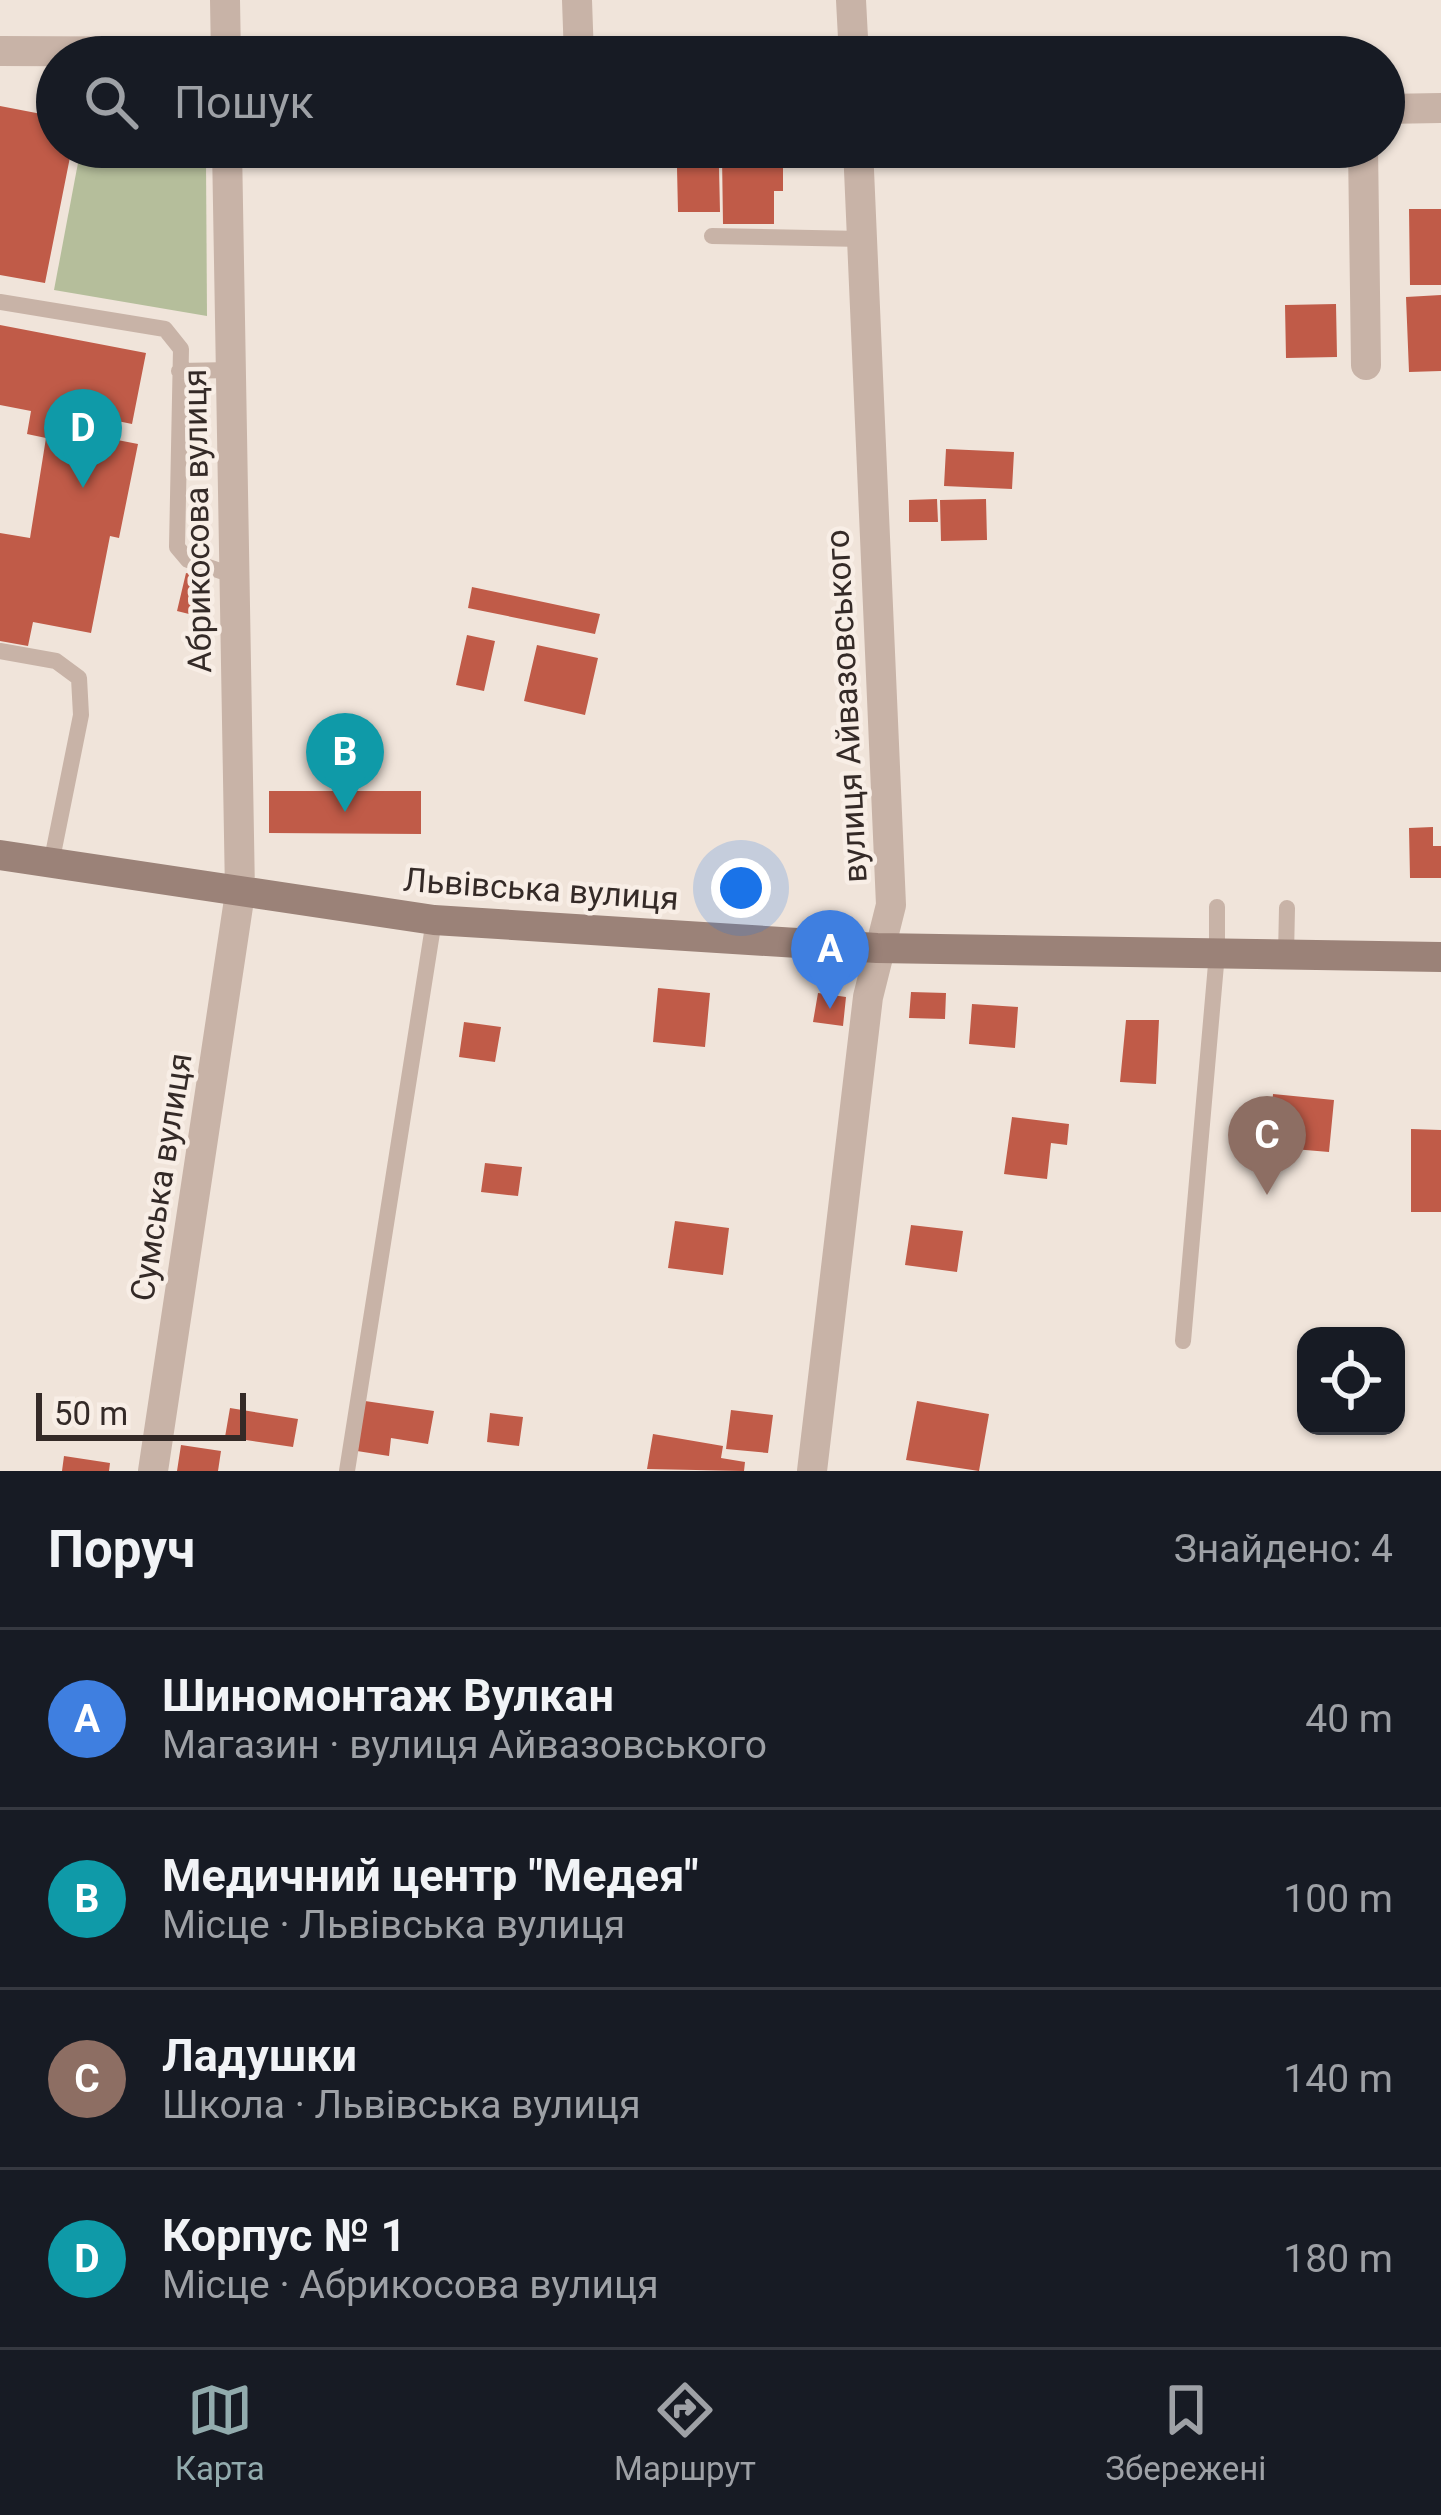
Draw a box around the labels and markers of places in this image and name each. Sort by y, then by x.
pin: D [44,389,122,488]
pin: B [306,713,384,812]
pin: A [791,910,869,1009]
pin: C [1228,1096,1306,1195]

